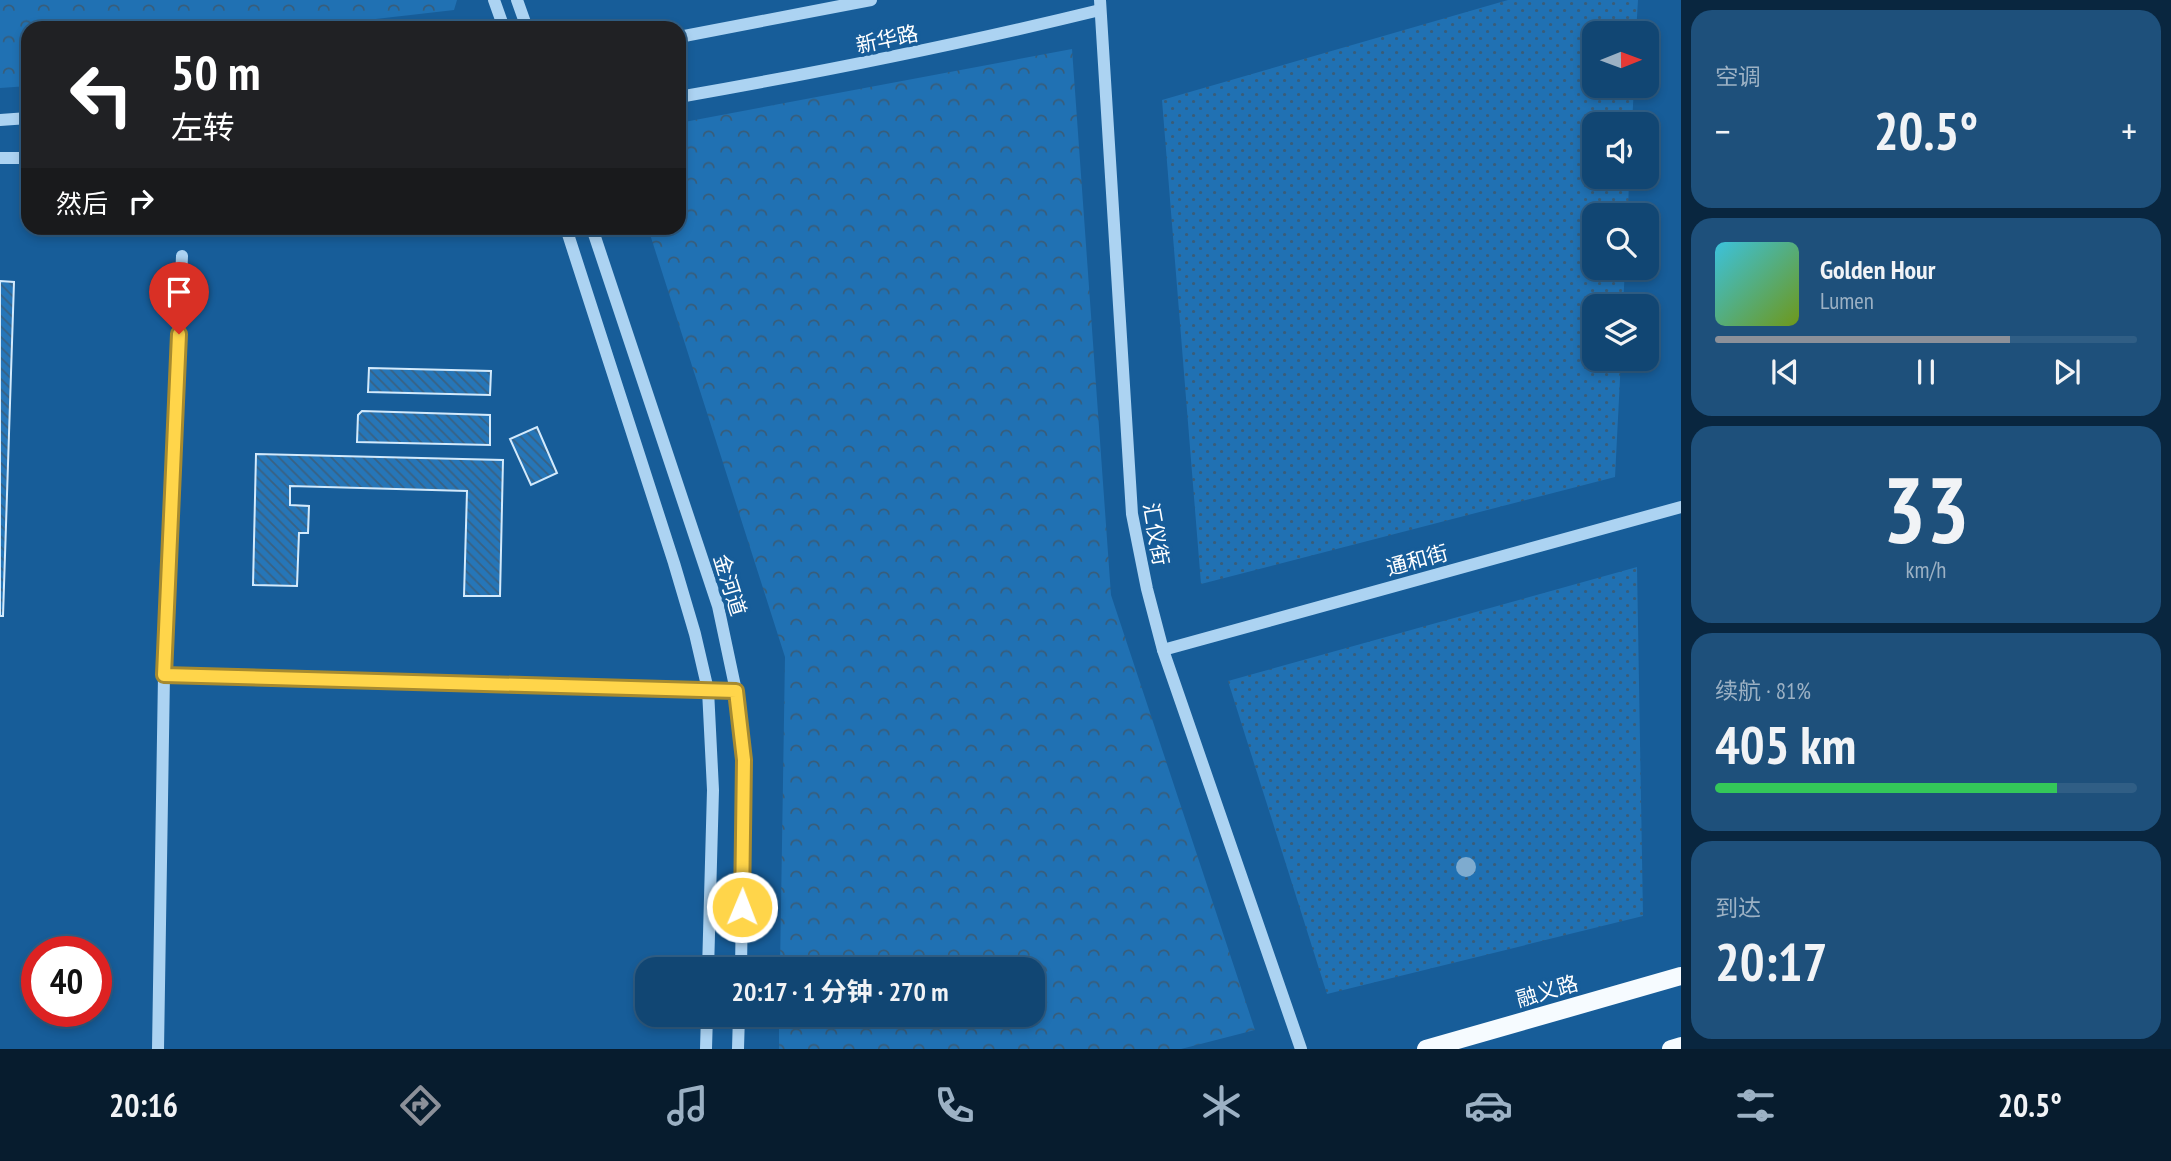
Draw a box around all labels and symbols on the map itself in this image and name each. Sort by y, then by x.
street label: 新华路 [853,19,921,59]
north arrow [1582,21,1659,98]
pin [149,262,209,334]
street label: 汇仪街 [1137,501,1175,567]
street label: 通和街 [1383,539,1451,581]
street label: 金河道 [708,551,752,619]
position arrow [705,870,779,944]
speed limit sign: 40 [21,936,112,1027]
street label: 融义路 [1513,969,1581,1013]

